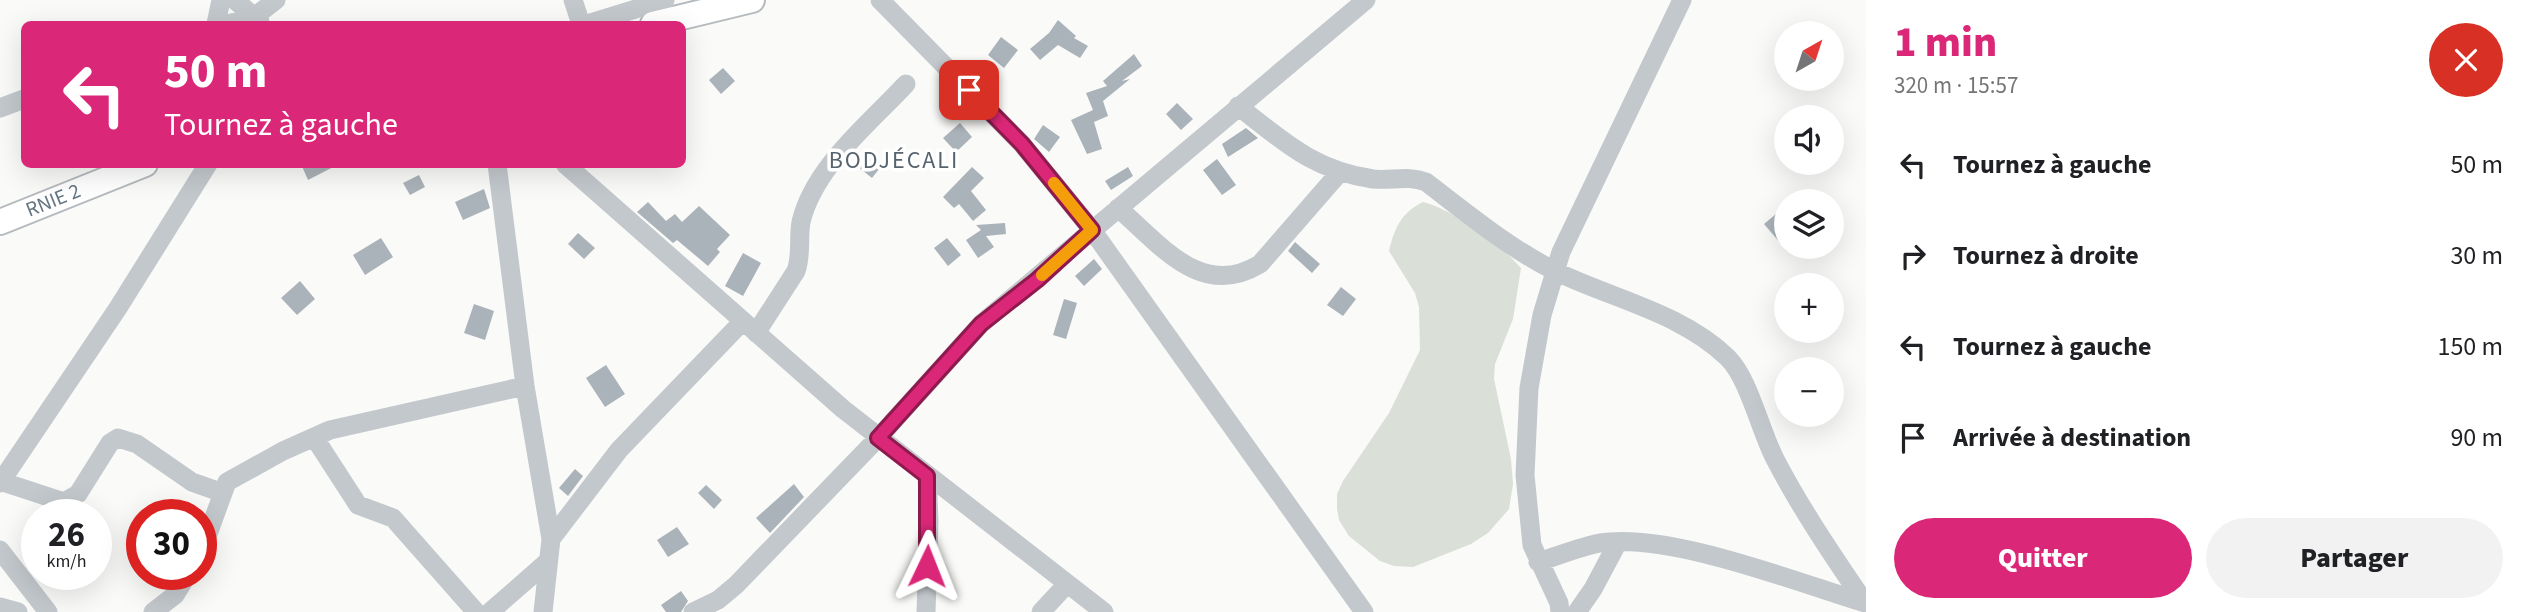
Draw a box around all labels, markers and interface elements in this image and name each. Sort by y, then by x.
text: 1 min [1894,13,1997,73]
north arrow [1774,21,1844,91]
map controls [1774,21,1844,427]
button: close [2429,23,2503,97]
text: 50 m [164,37,268,107]
icon: left [49,49,140,140]
pin [939,60,999,120]
text: 320 m · 15:57 [1894,69,2018,102]
icon: arrive [950,71,988,109]
text: Tournez à gauche [164,102,398,148]
button: sound [1774,105,1844,175]
district label: BODJÉCALI [829,143,959,178]
icon: left [1894,146,1932,184]
text: Tournez à gauche [1953,146,2152,183]
text: 50 m [2450,146,2503,183]
street label: RNIE 2 [21,175,85,225]
button: layers [1774,189,1844,259]
icon: right [1894,237,1932,275]
text: Tournez à droite [1953,237,2139,274]
text: 30 m [2450,237,2503,274]
button: + [1774,273,1844,343]
icon: left [1894,328,1932,366]
text: Tournez à gauche [1953,328,2152,365]
text: 150 m [2437,328,2503,365]
button: − [1774,357,1844,427]
icon: arrive [1894,419,1932,457]
text: Arrivée à destination [1953,419,2191,456]
text: 90 m [2450,419,2503,456]
speed limit sign: 30 [126,499,217,590]
text: 26 [48,510,85,560]
button: Quitter [1894,518,2192,598]
button: Partager [2206,518,2503,598]
position arrow [890,529,964,603]
text: km/h [47,549,86,574]

